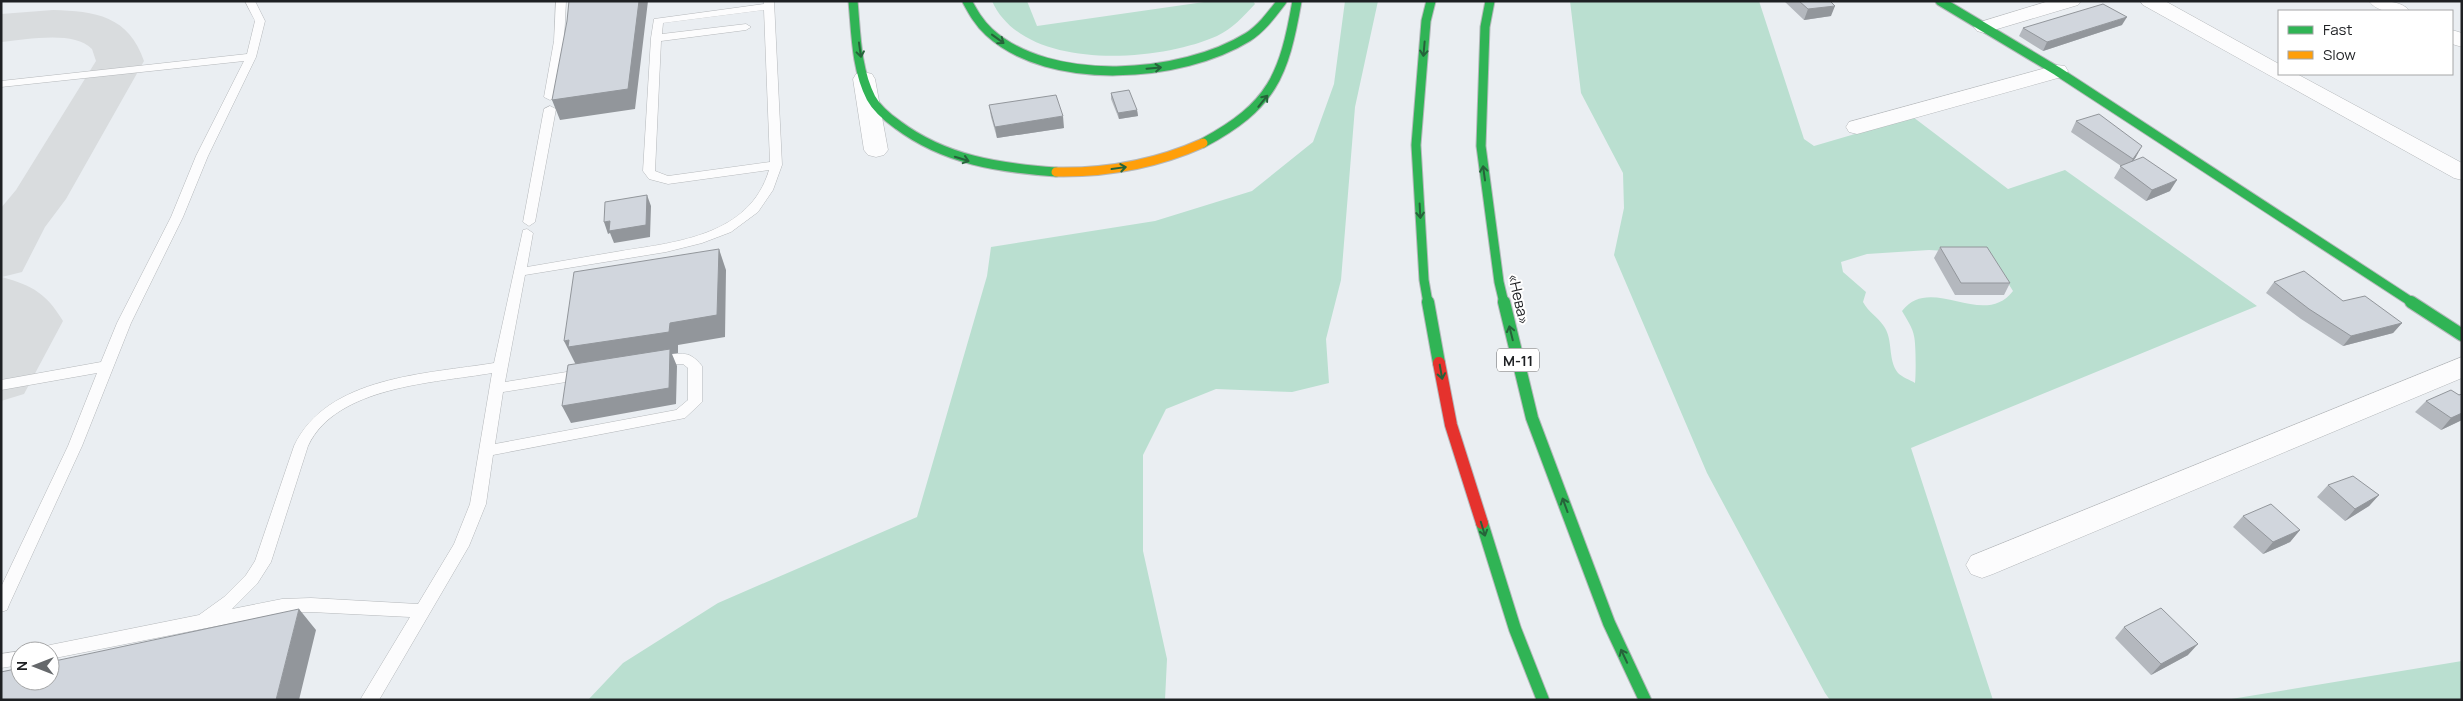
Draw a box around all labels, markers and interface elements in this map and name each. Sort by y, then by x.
legend [2278,10,2453,75]
text: Fast [2323,19,2352,40]
one-way arrow [991,34,1005,44]
one-way arrow [855,41,865,57]
one-way arrow [1419,41,1429,57]
text: Slow [2323,44,2356,65]
one-way arrow [1146,64,1162,73]
one-way arrow [1258,95,1269,108]
one-way arrow [954,155,970,165]
one-way arrow [1111,163,1127,173]
one-way arrow [1479,165,1489,181]
one-way arrow [1415,203,1424,219]
street label: «Нева» [1503,272,1535,326]
one-way arrow [1506,325,1516,341]
road number: М-11 [1497,348,1539,372]
one-way arrow [1436,364,1446,380]
one-way arrow [1560,497,1569,513]
one-way arrow [1479,520,1488,536]
north arrow [10,641,60,691]
one-way arrow [1619,649,1629,664]
text: N [12,661,31,671]

